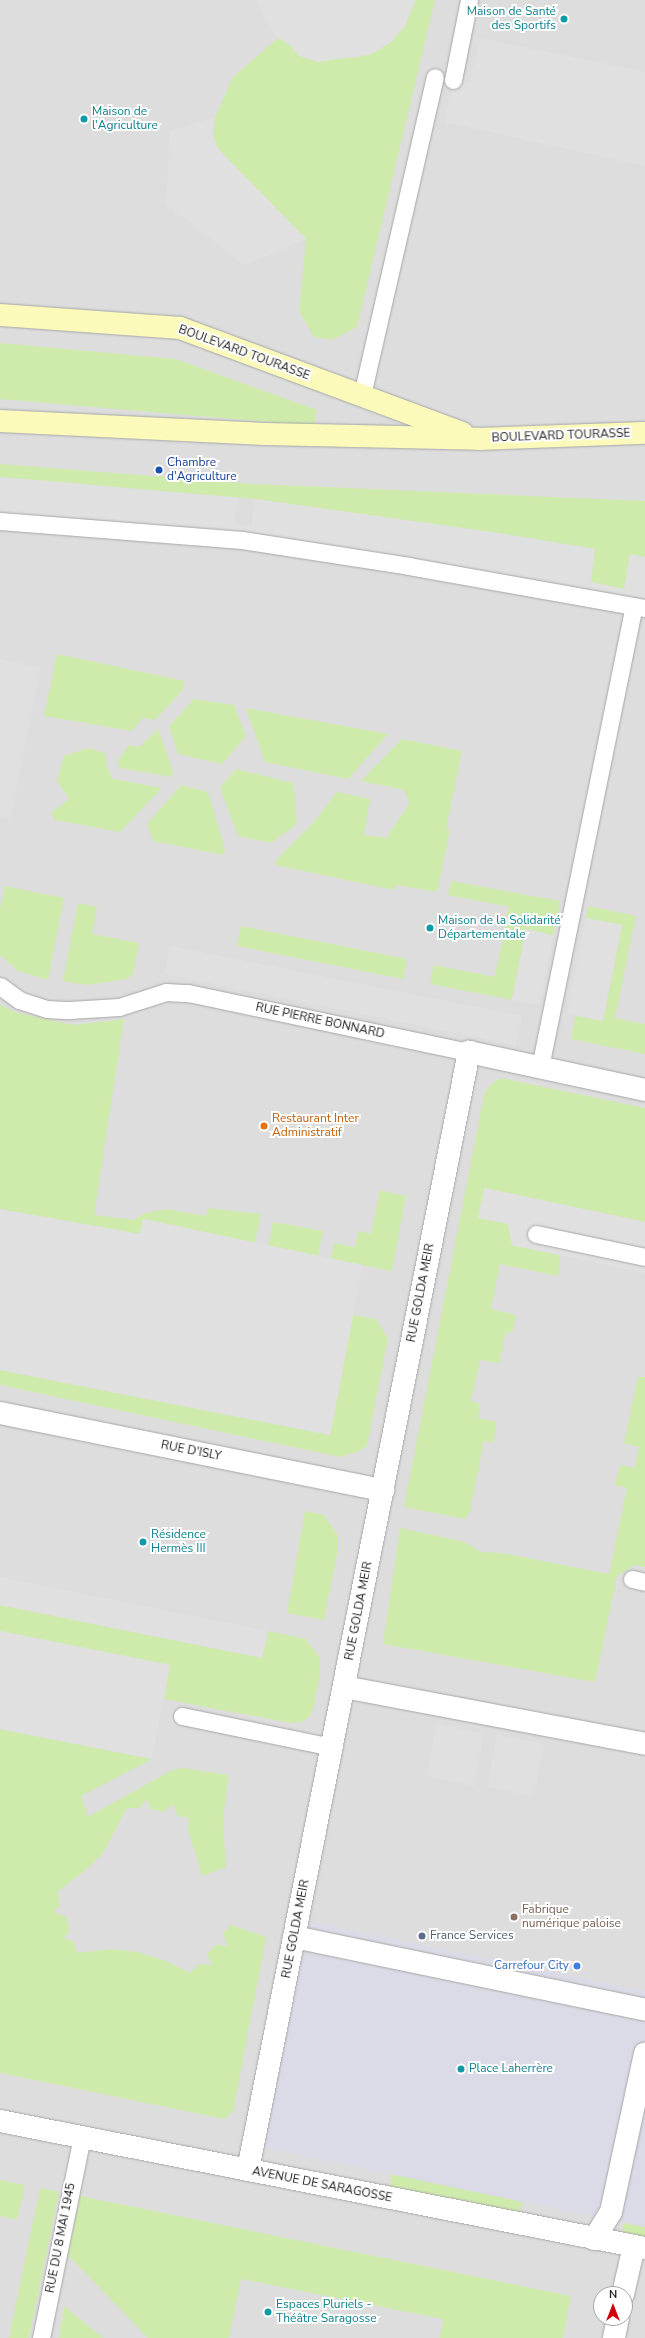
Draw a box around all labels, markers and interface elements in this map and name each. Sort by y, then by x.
place label: Maison de Santé des Sportifs [467,5,556,33]
marker: Maison de Santé des Sportifs [559,14,569,24]
place label: Maison de l'Agriculture [92,105,158,133]
marker: Maison de l'Agriculture [79,114,89,124]
street label: BOULEVARD TOURASSE [176,322,312,384]
street label: BOULEVARD TOURASSE [491,426,631,446]
place label: Chambre d'Agriculture [167,456,237,484]
marker: Chambre d'Agriculture [154,465,164,475]
place label: Maison de la Solidarité Départementale [438,914,561,942]
marker: Maison de la Solidarité Départementale [425,923,435,933]
street label: RUE PIERRE BONNARD [254,1000,386,1042]
place label: Restaurant Inter Administratif [272,1112,359,1140]
marker: Restaurant Inter Administratif [259,1121,269,1131]
street label: RUE GOLDA MEIR [404,1242,438,1344]
street label: RUE D'ISLY [160,1438,222,1464]
place label: Résidence Hermès III [151,1528,206,1556]
marker: Résidence Hermès III [138,1537,148,1547]
street label: RUE GOLDA MEIR [342,1560,376,1662]
street label: RUE GOLDA MEIR [279,1878,313,1980]
place label: Fabrique numérique paloise [522,1903,621,1931]
marker: Fabrique numérique paloise [509,1912,519,1922]
place label: France Services [430,1929,514,1943]
marker: France Services [417,1931,427,1941]
place label: Carrefour City [494,1959,569,1973]
marker: Carrefour City [572,1961,582,1971]
place label: Place Laherrère [469,2062,553,2076]
marker: Place Laherrère [456,2064,466,2074]
street label: AVENUE DE SARAGOSSE [251,2164,393,2206]
street label: RUE DU 8 MAI 1945 [43,2182,79,2294]
north arrow [593,2286,633,2326]
text: N [609,2287,617,2302]
place label: Espaces Pluriels - Théâtre Saragosse [276,2298,377,2326]
marker: Espaces Pluriels - Théâtre Saragosse [263,2307,273,2317]

